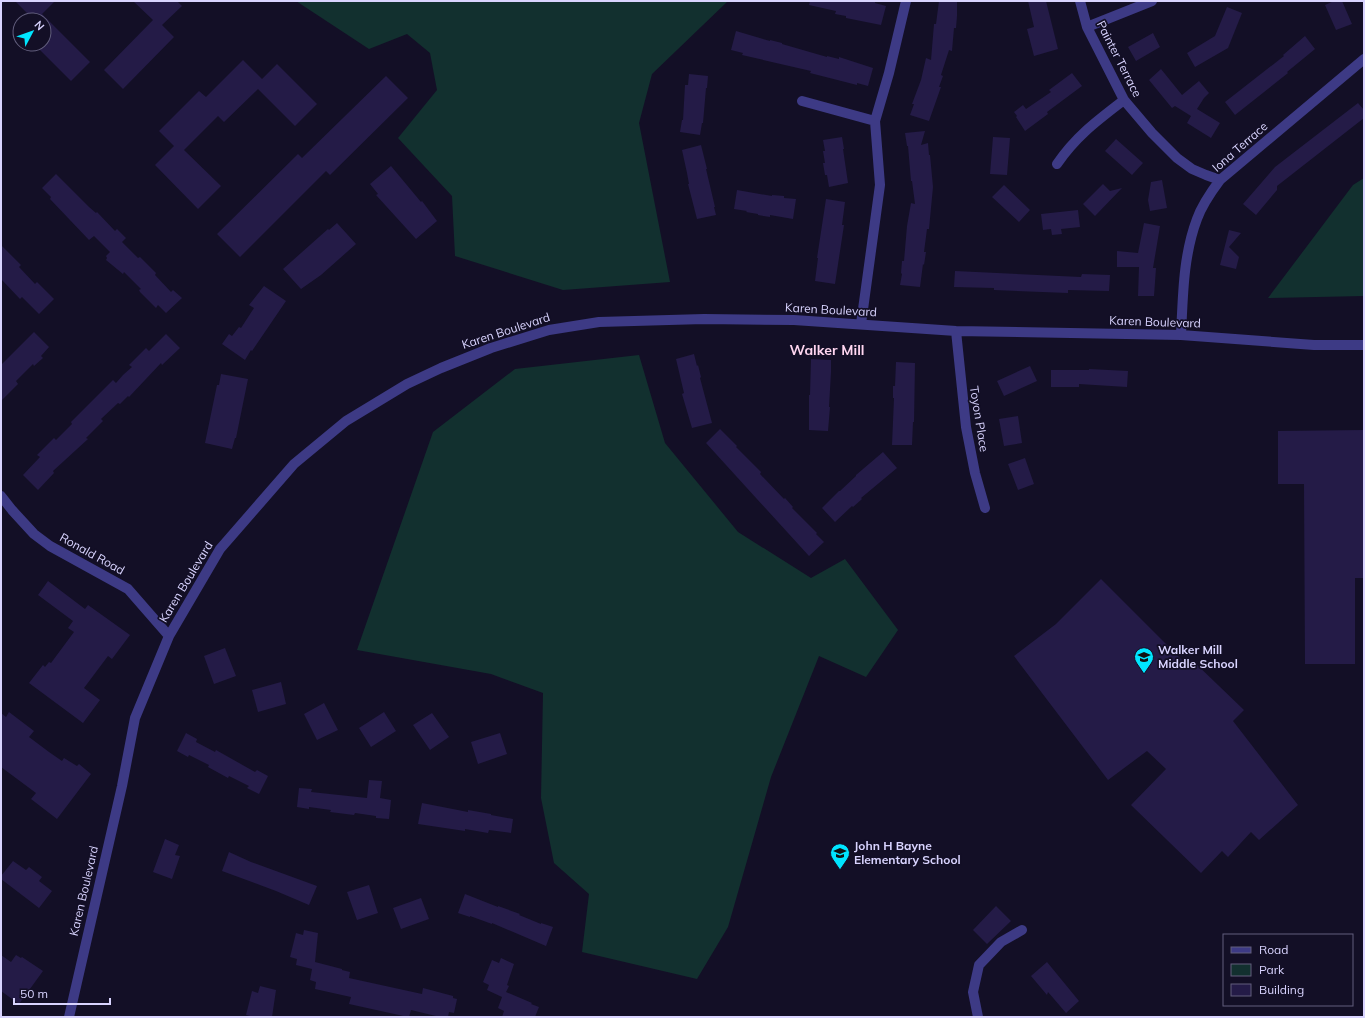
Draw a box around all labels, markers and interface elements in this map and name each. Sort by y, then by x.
north arrow [12,12,52,52]
text: N [32,18,48,33]
street label: Painter Terrace [1094,18,1145,100]
street label: Iona Terrace [1209,119,1270,175]
street label: Karen Boulevard [785,300,877,319]
street label: Karen Boulevard [460,309,552,352]
street label: Karen Boulevard [1109,312,1201,331]
district label: Walker Mill [790,341,864,359]
street label: Toyon Place [967,385,992,453]
street label: Ronald Road [57,530,127,578]
street label: Karen Boulevard [155,538,216,625]
place label: Walker Mill Middle School [1158,642,1238,671]
school or university icon: Walker Mill Middle School [1133,646,1155,674]
place label: John H Bayne Elementary School [854,838,961,867]
school or university icon: John H Bayne Elementary School [829,842,851,870]
street label: Karen Boulevard [66,844,101,937]
legend [1223,934,1353,1006]
text: Road [1259,942,1288,957]
text: Park [1259,962,1285,977]
scale bar [14,980,110,1006]
text: Building [1259,982,1304,997]
text: 50 m [20,986,48,1001]

